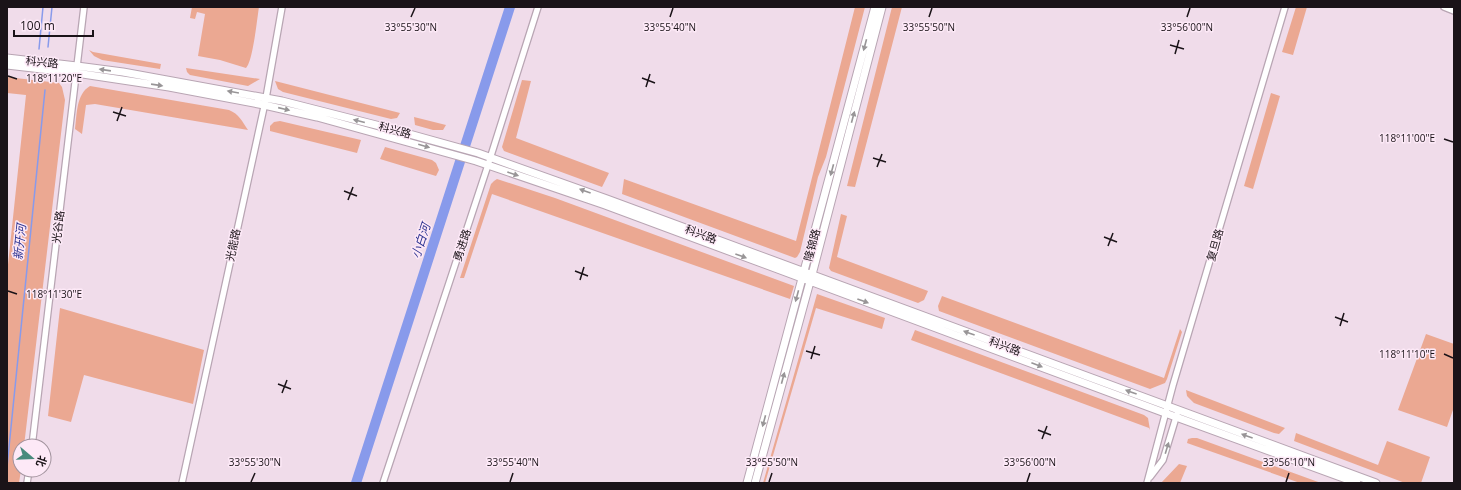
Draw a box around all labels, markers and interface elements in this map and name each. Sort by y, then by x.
scale bar [14,12,93,38]
text: 100 m [20,17,55,34]
text: 33°55'30"N [385,20,437,34]
text: 33°55'40"N [644,20,696,34]
text: 33°55'50"N [903,20,955,34]
text: 33°56'00"N [1161,20,1213,34]
one-way arrow [862,39,868,51]
street label: 科兴路 [25,52,59,71]
one-way arrow [99,67,111,73]
text: 118°11'20"E [26,71,82,85]
one-way arrow [151,82,163,88]
one-way arrow [227,89,239,95]
one-way arrow [278,107,291,113]
one-way arrow [851,111,857,123]
one-way arrow [353,117,366,123]
street label: 科兴路 [377,118,413,141]
text: 118°11'00"E [1379,131,1435,145]
one-way arrow [418,143,430,149]
one-way arrow [828,164,834,177]
one-way arrow [507,171,519,177]
one-way arrow [578,188,590,194]
street label: 光谷路 [48,210,67,244]
water label: 小白河 [407,219,435,261]
water label: 新开河 [9,221,30,261]
street label: 科兴路 [683,221,719,246]
street label: 光能路 [222,227,243,263]
street label: 勇进路 [449,227,474,263]
street label: 隆锦路 [800,227,823,263]
street label: 复旦路 [1203,227,1226,263]
one-way arrow [735,253,747,259]
text: 118°11'30"E [26,287,82,301]
one-way arrow [794,289,800,302]
one-way arrow [857,298,869,304]
one-way arrow [963,329,975,335]
street label: 科兴路 [987,333,1023,358]
text: 118°11'10"E [1379,347,1435,361]
one-way arrow [1031,363,1043,369]
one-way arrow [781,372,787,384]
one-way arrow [1124,389,1136,395]
one-way arrow [760,415,766,427]
one-way arrow [1241,432,1253,438]
north arrow [12,438,52,478]
one-way arrow [1164,441,1170,453]
text: 北 [33,454,51,469]
text: 33°55'30"N [229,455,281,469]
text: 33°55'40"N [487,455,539,469]
text: 33°55'50"N [746,455,798,469]
text: 33°56'00"N [1004,455,1056,469]
text: 33°56'10"N [1263,455,1315,469]

